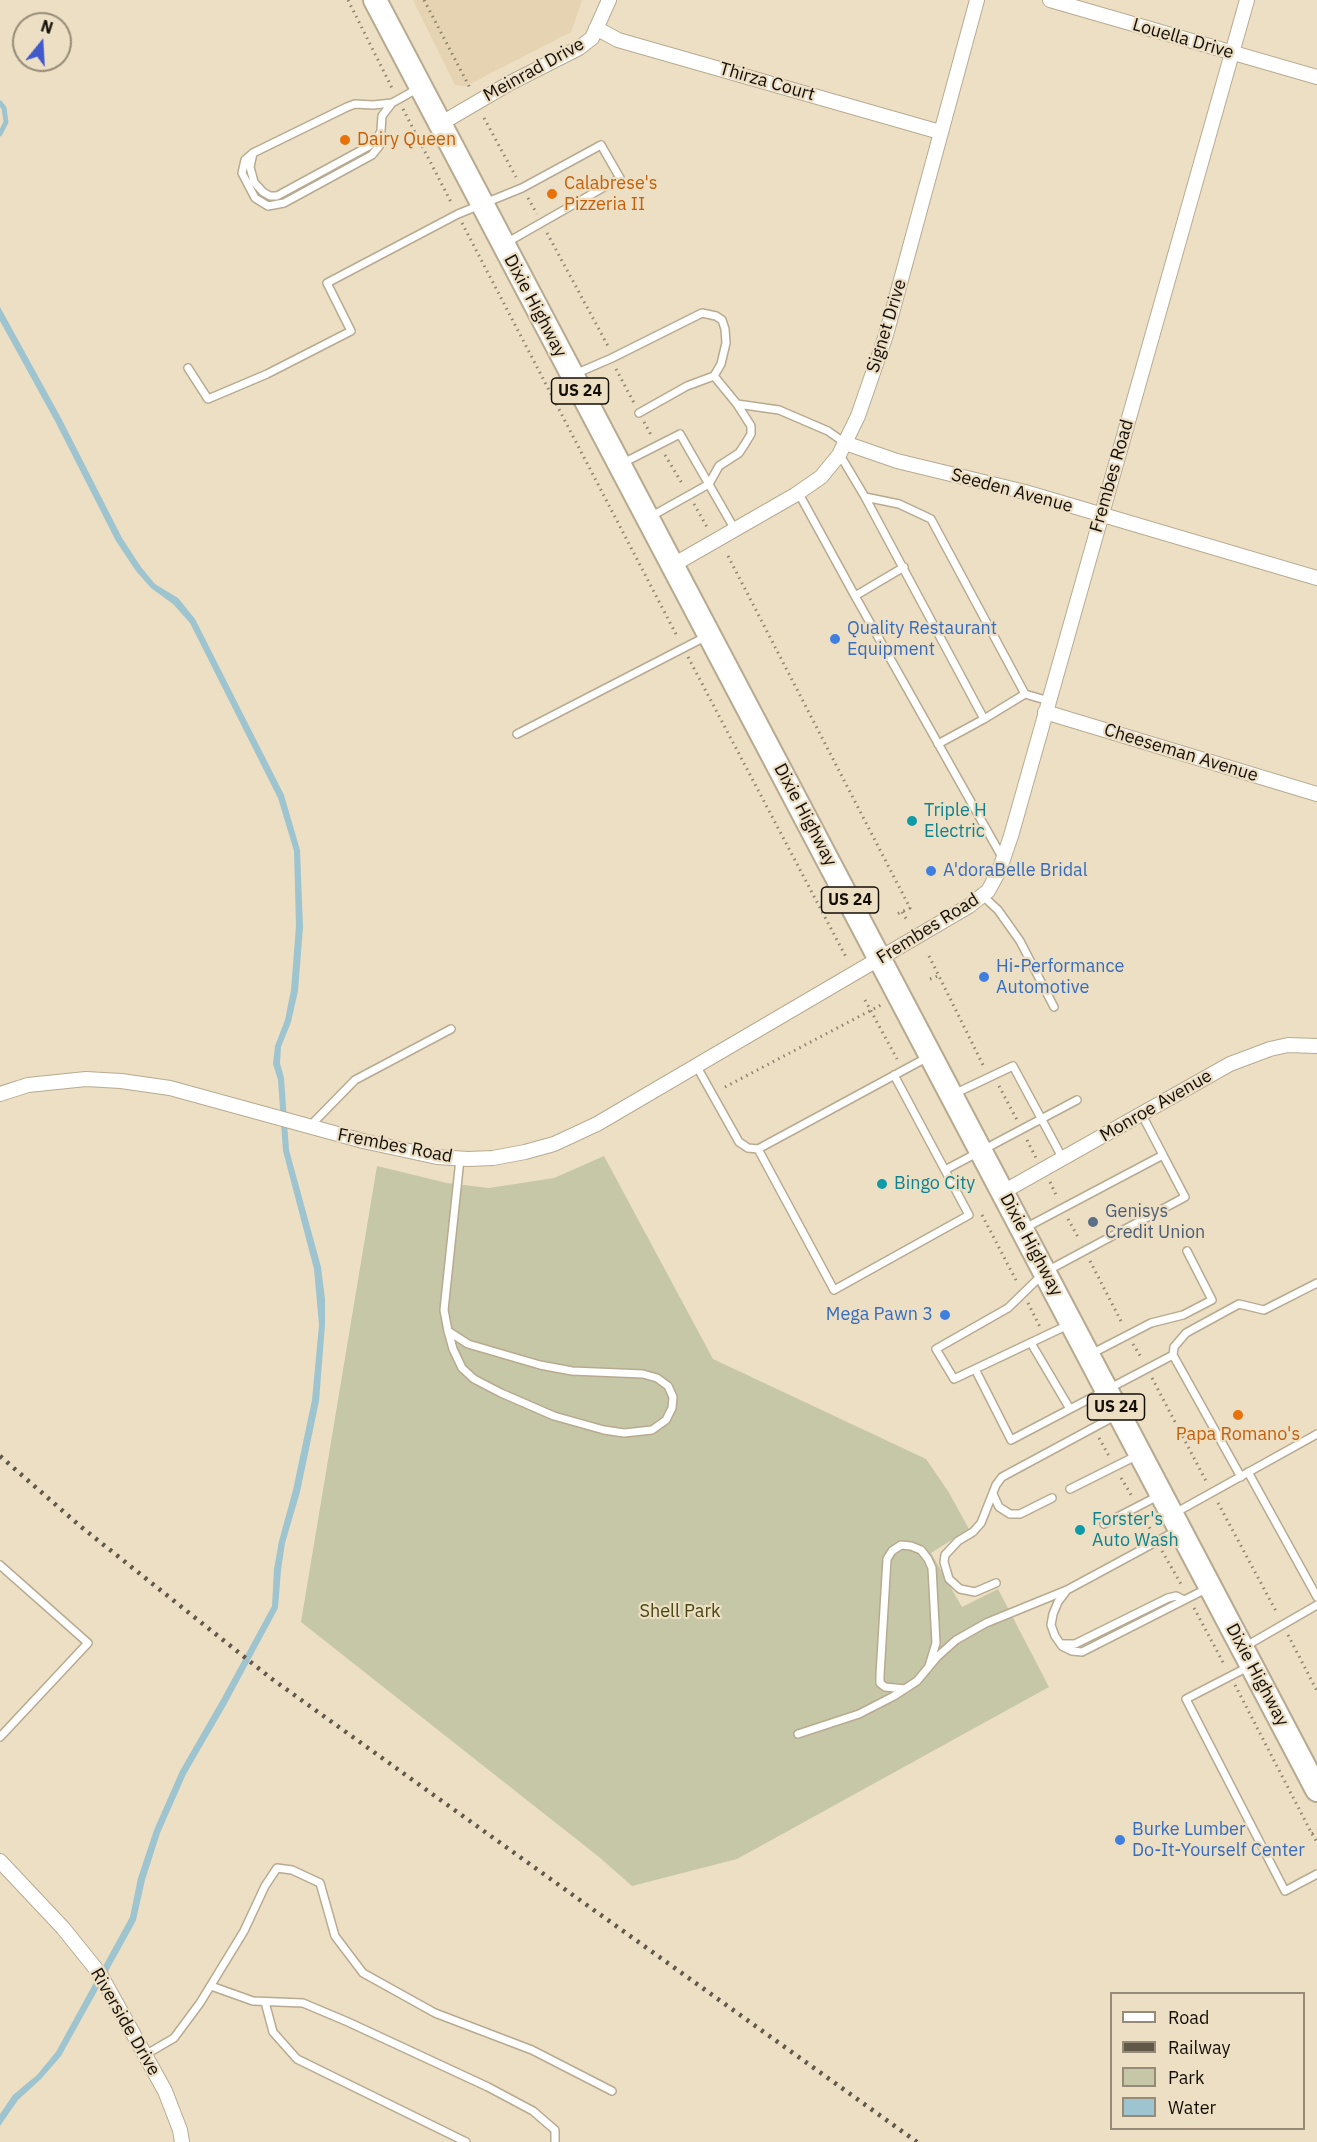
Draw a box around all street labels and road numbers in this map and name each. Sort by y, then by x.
street label: Louella Drive [1130,14,1236,64]
street label: Meinrad Drive [480,33,588,107]
street label: Thirza Court [717,58,817,106]
street label: Dixie Highway [499,251,571,361]
street label: Signet Drive [863,277,911,375]
road number: US 24 [552,378,608,404]
street label: Frembes Road [1086,417,1138,535]
street label: Seeden Avenue [949,464,1075,518]
street label: Cheeseman Avenue [1101,719,1261,787]
street label: Dixie Highway [769,760,841,870]
road number: US 24 [822,887,878,913]
street label: Frembes Road [873,889,983,969]
street label: Monroe Avenue [1096,1065,1216,1147]
street label: Frembes Road [336,1124,454,1168]
street label: Dixie Highway [995,1190,1067,1300]
road number: US 24 [1088,1394,1144,1420]
street label: Dixie Highway [1221,1620,1293,1730]
street label: Riverside Drive [85,1964,165,2080]

